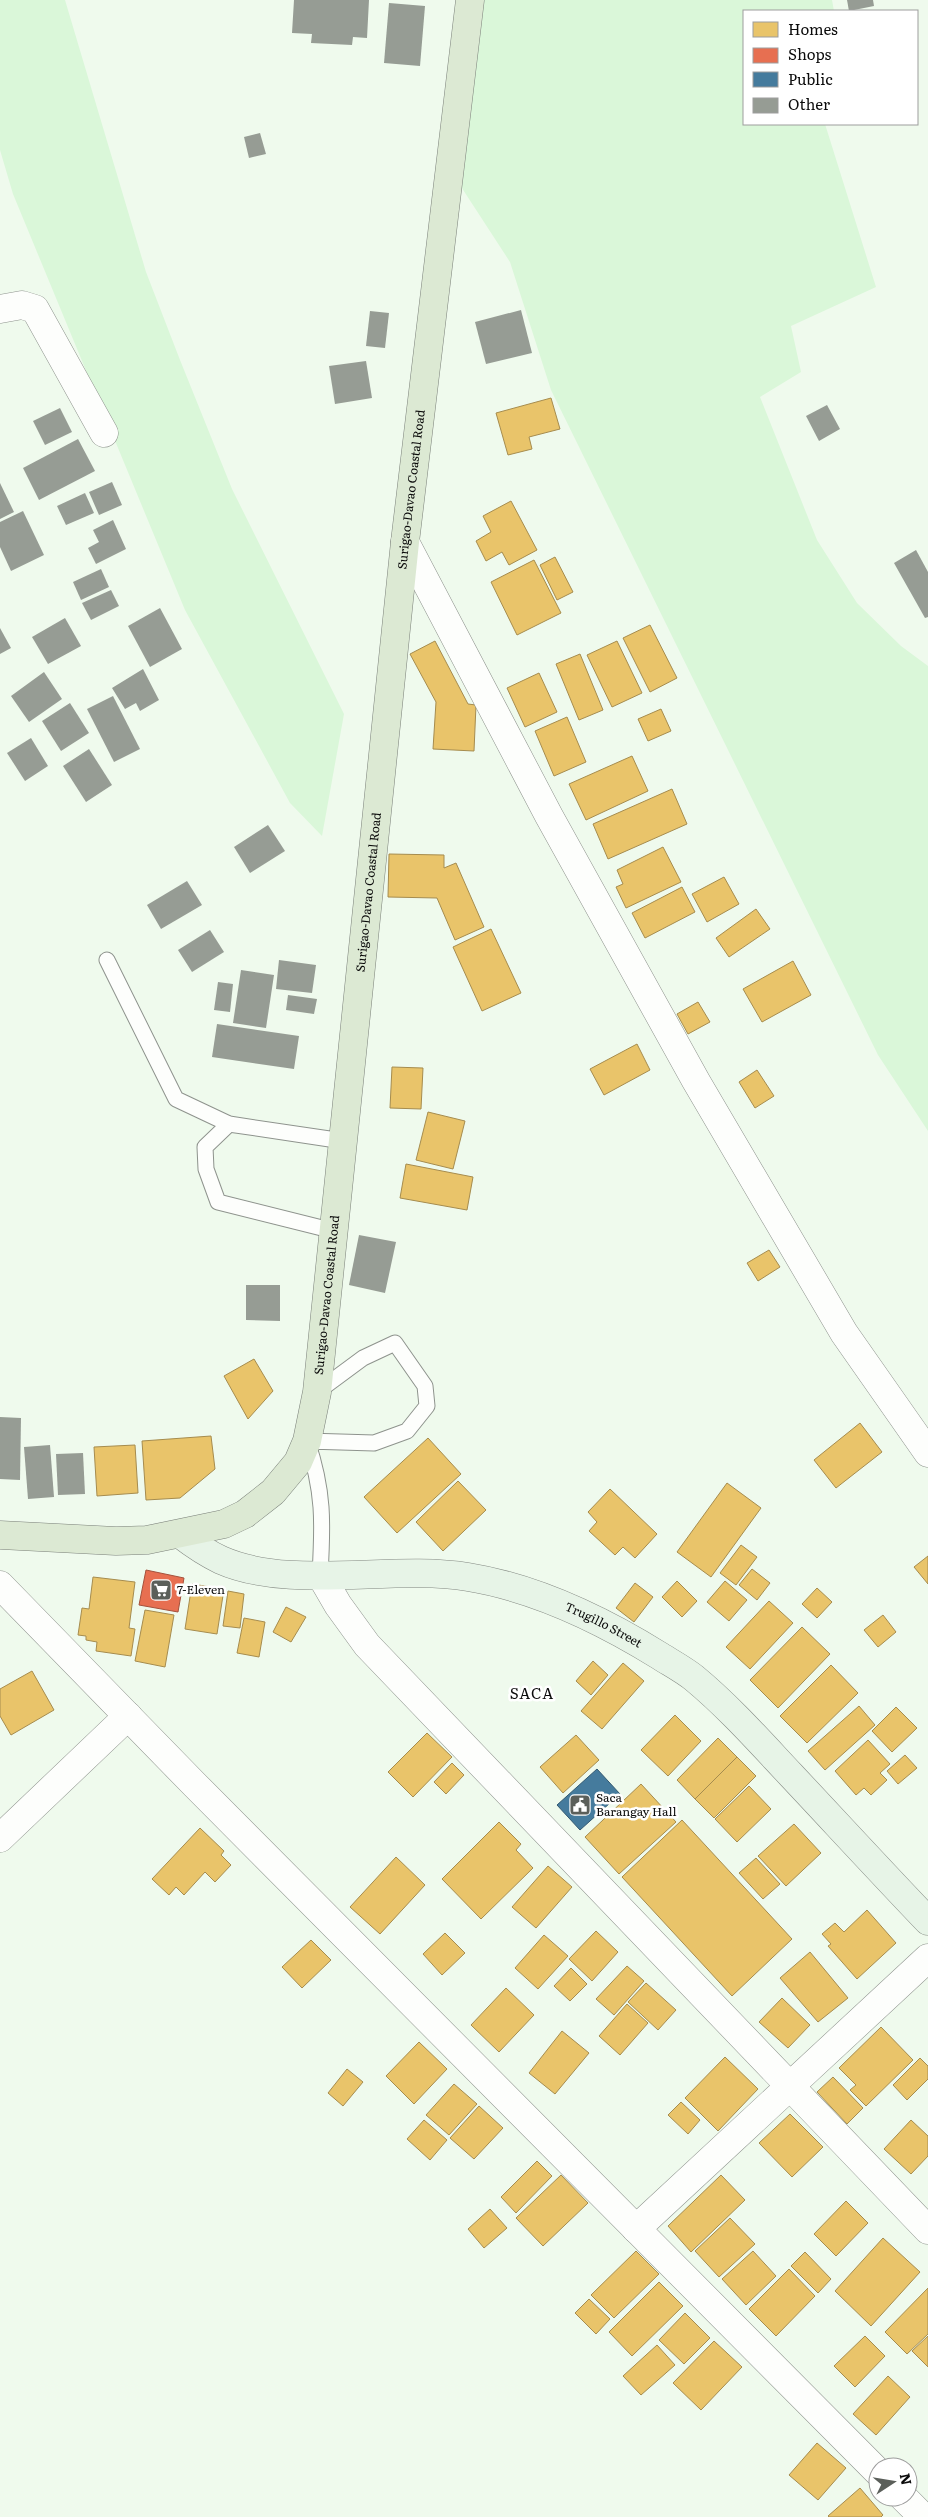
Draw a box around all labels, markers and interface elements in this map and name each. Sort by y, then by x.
legend [743,10,918,125]
text: Homes [788,17,838,40]
text: Shops [788,42,831,65]
text: Public [788,67,833,90]
text: Other [788,92,830,115]
street label: Surigao-Davao Coastal Road [392,408,429,570]
street label: Surigao-Davao Coastal Road [351,811,385,973]
street label: Surigao-Davao Coastal Road [309,1214,343,1376]
supermarket icon: 7-Eleven [149,1578,173,1602]
place label: 7-Eleven [177,1580,225,1598]
street label: Trugillo Street [562,1597,646,1651]
district label: SACA [510,1681,554,1704]
place label: Saca Barangay Hall [596,1788,677,1820]
public building icon: Saca Barangay Hall [568,1793,592,1817]
north arrow [868,2457,918,2507]
text: N [896,2471,918,2487]

